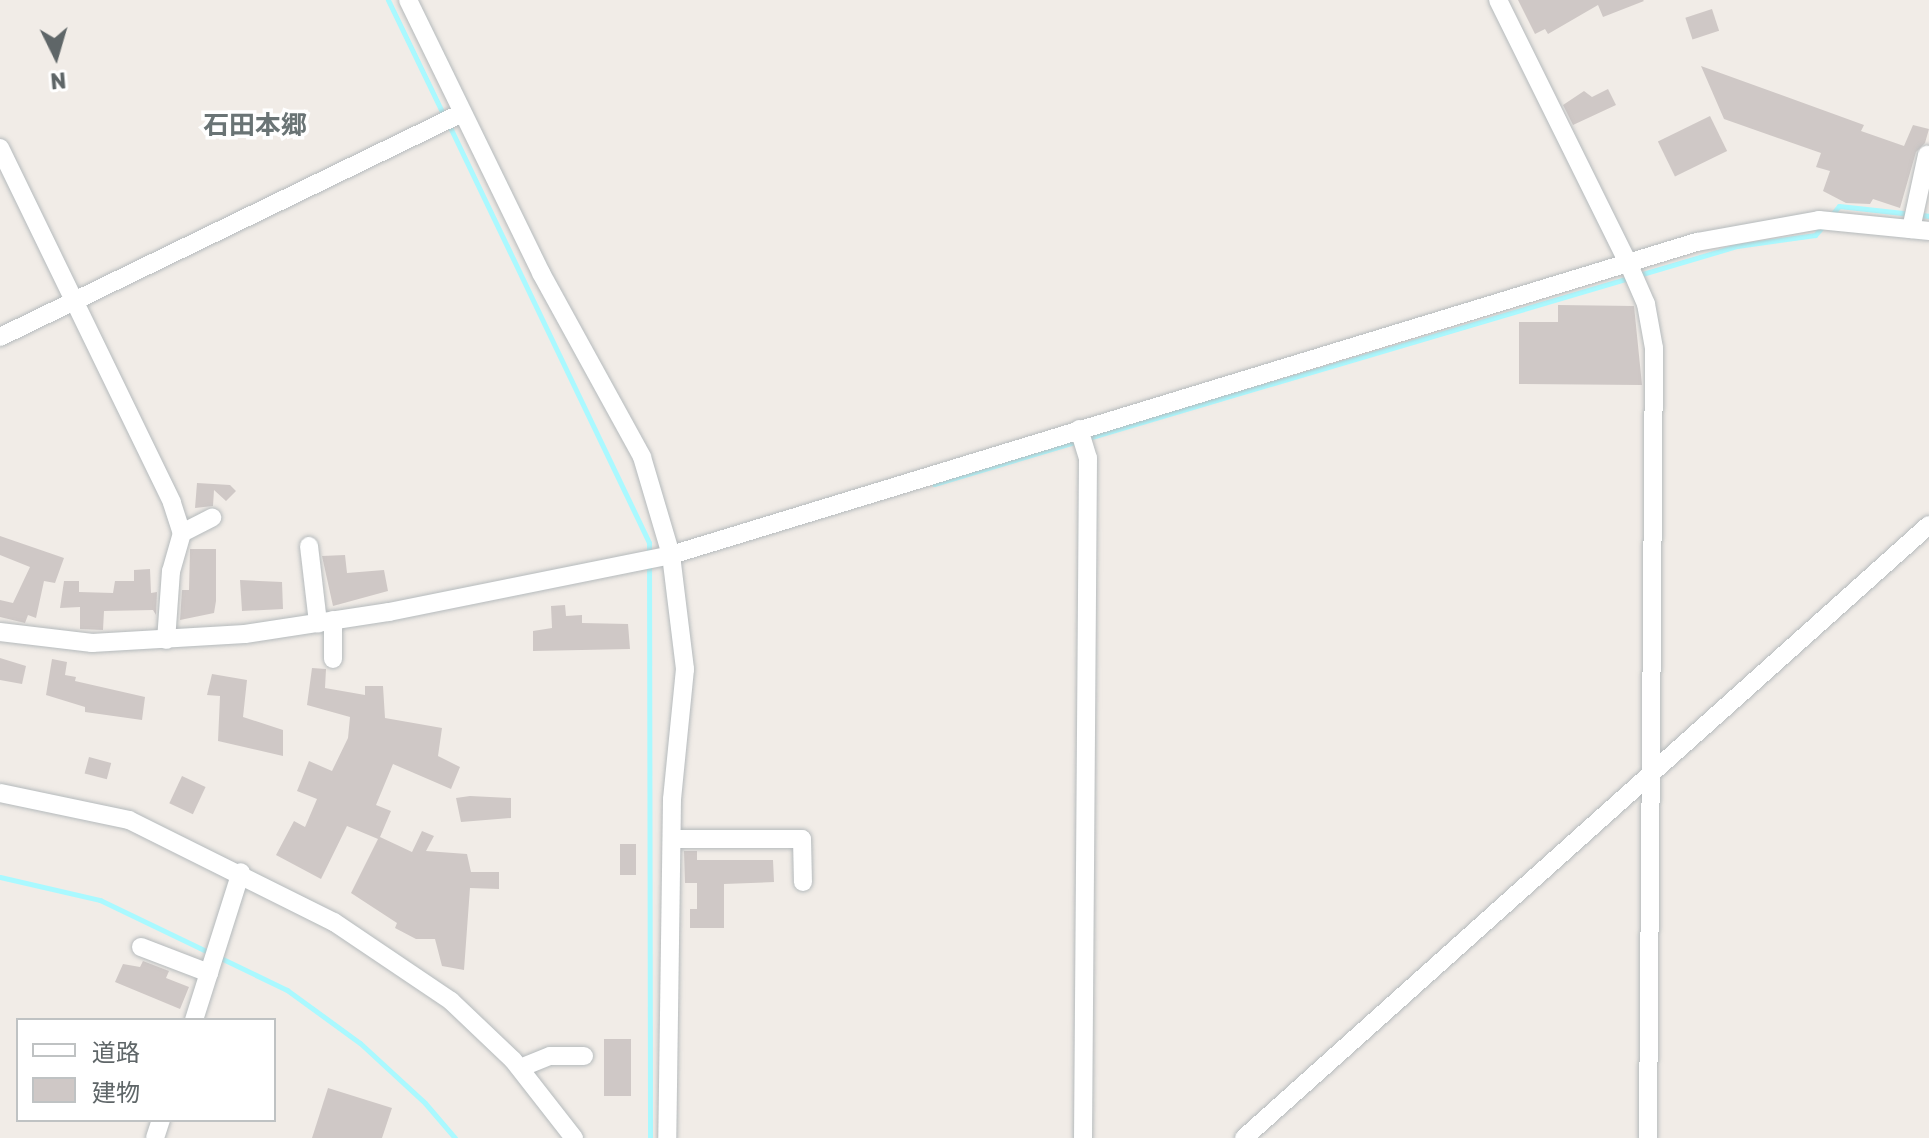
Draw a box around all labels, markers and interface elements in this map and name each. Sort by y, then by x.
north arrow [16,16,96,96]
text: N [49,66,67,95]
district label: 石田本郷 [203,110,307,142]
legend [16,1018,276,1122]
text: 道路 [92,1039,140,1067]
text: 建物 [92,1079,140,1107]

